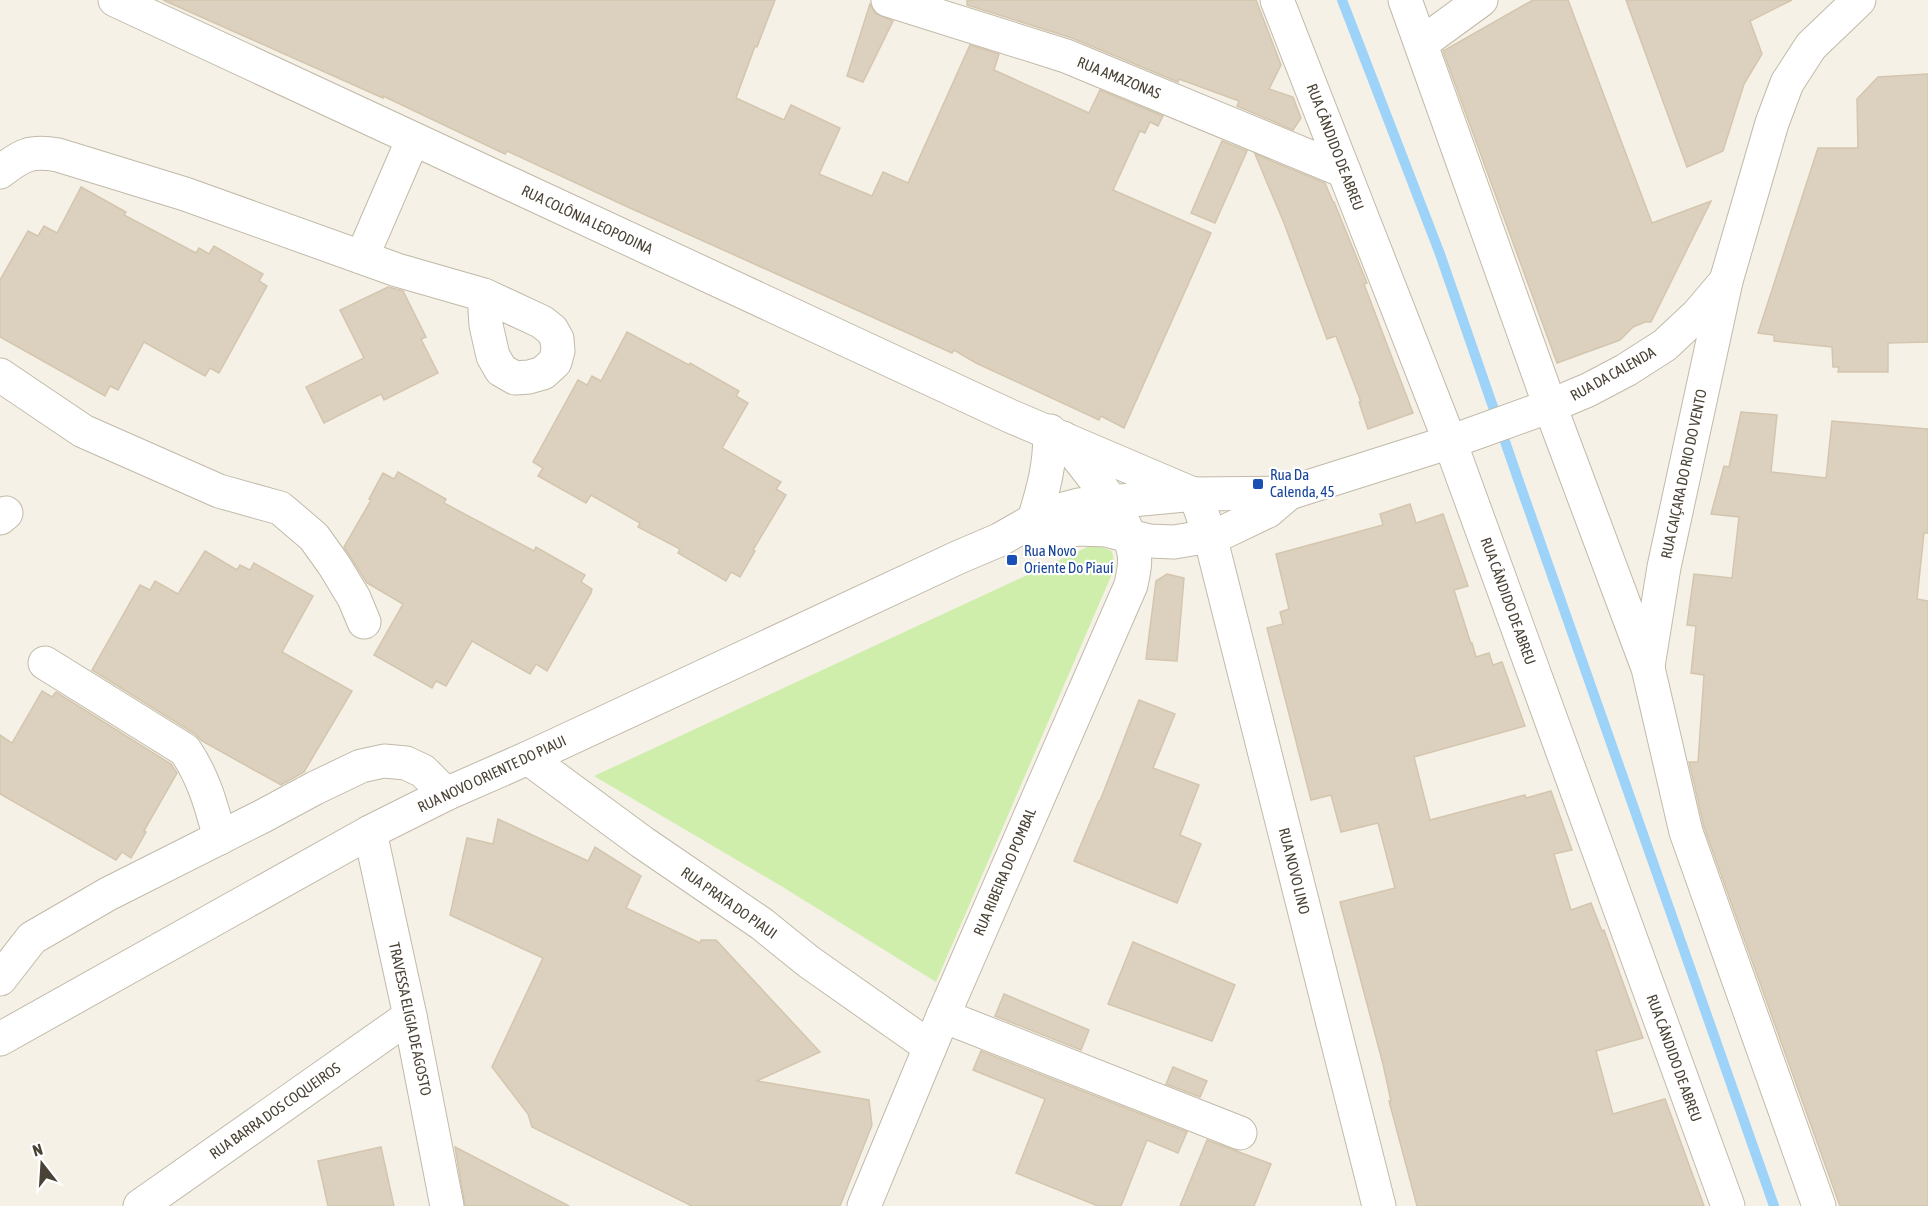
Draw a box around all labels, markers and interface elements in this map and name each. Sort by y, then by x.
street label: RUA AMAZONAS [1075,53,1163,102]
street label: RUA CÂNDIDO DE ABREU [1303,81,1367,213]
street label: RUA COLÔNIA LEOPODINA [519,182,656,258]
street label: RUA DA CALENDA [1567,343,1659,404]
street label: RUA CAIÇARA DO RIO DO VENTO [1657,387,1710,560]
place label: Rua Da Calenda, 45 [1270,466,1335,500]
marker: Rua Da Calenda, 45 [1251,477,1265,491]
street label: RUA CÂNDIDO DE ABREU [1478,535,1539,667]
place label: Rua Novo Oriente Do Piauí [1024,542,1114,576]
marker: Rua Novo Oriente Do Piauí [1005,553,1019,567]
street label: RUA NOVO ORIENTE DO PIAUI [415,732,569,815]
street label: RUA RIBEIRA DO POMBAL [970,805,1039,938]
street label: RUA NOVO LINO [1276,826,1313,916]
street label: RUA PRATA DO PIAUI [678,863,781,942]
street label: TRAVESSA ELIGIA DE AGOSTO [386,941,435,1097]
street label: RUA CÂNDIDO DE ABREU [1644,992,1705,1124]
street label: RUA BARRA DOS COQUEIROS [206,1059,343,1162]
north arrow [12,1134,72,1194]
text: N [30,1140,45,1160]

